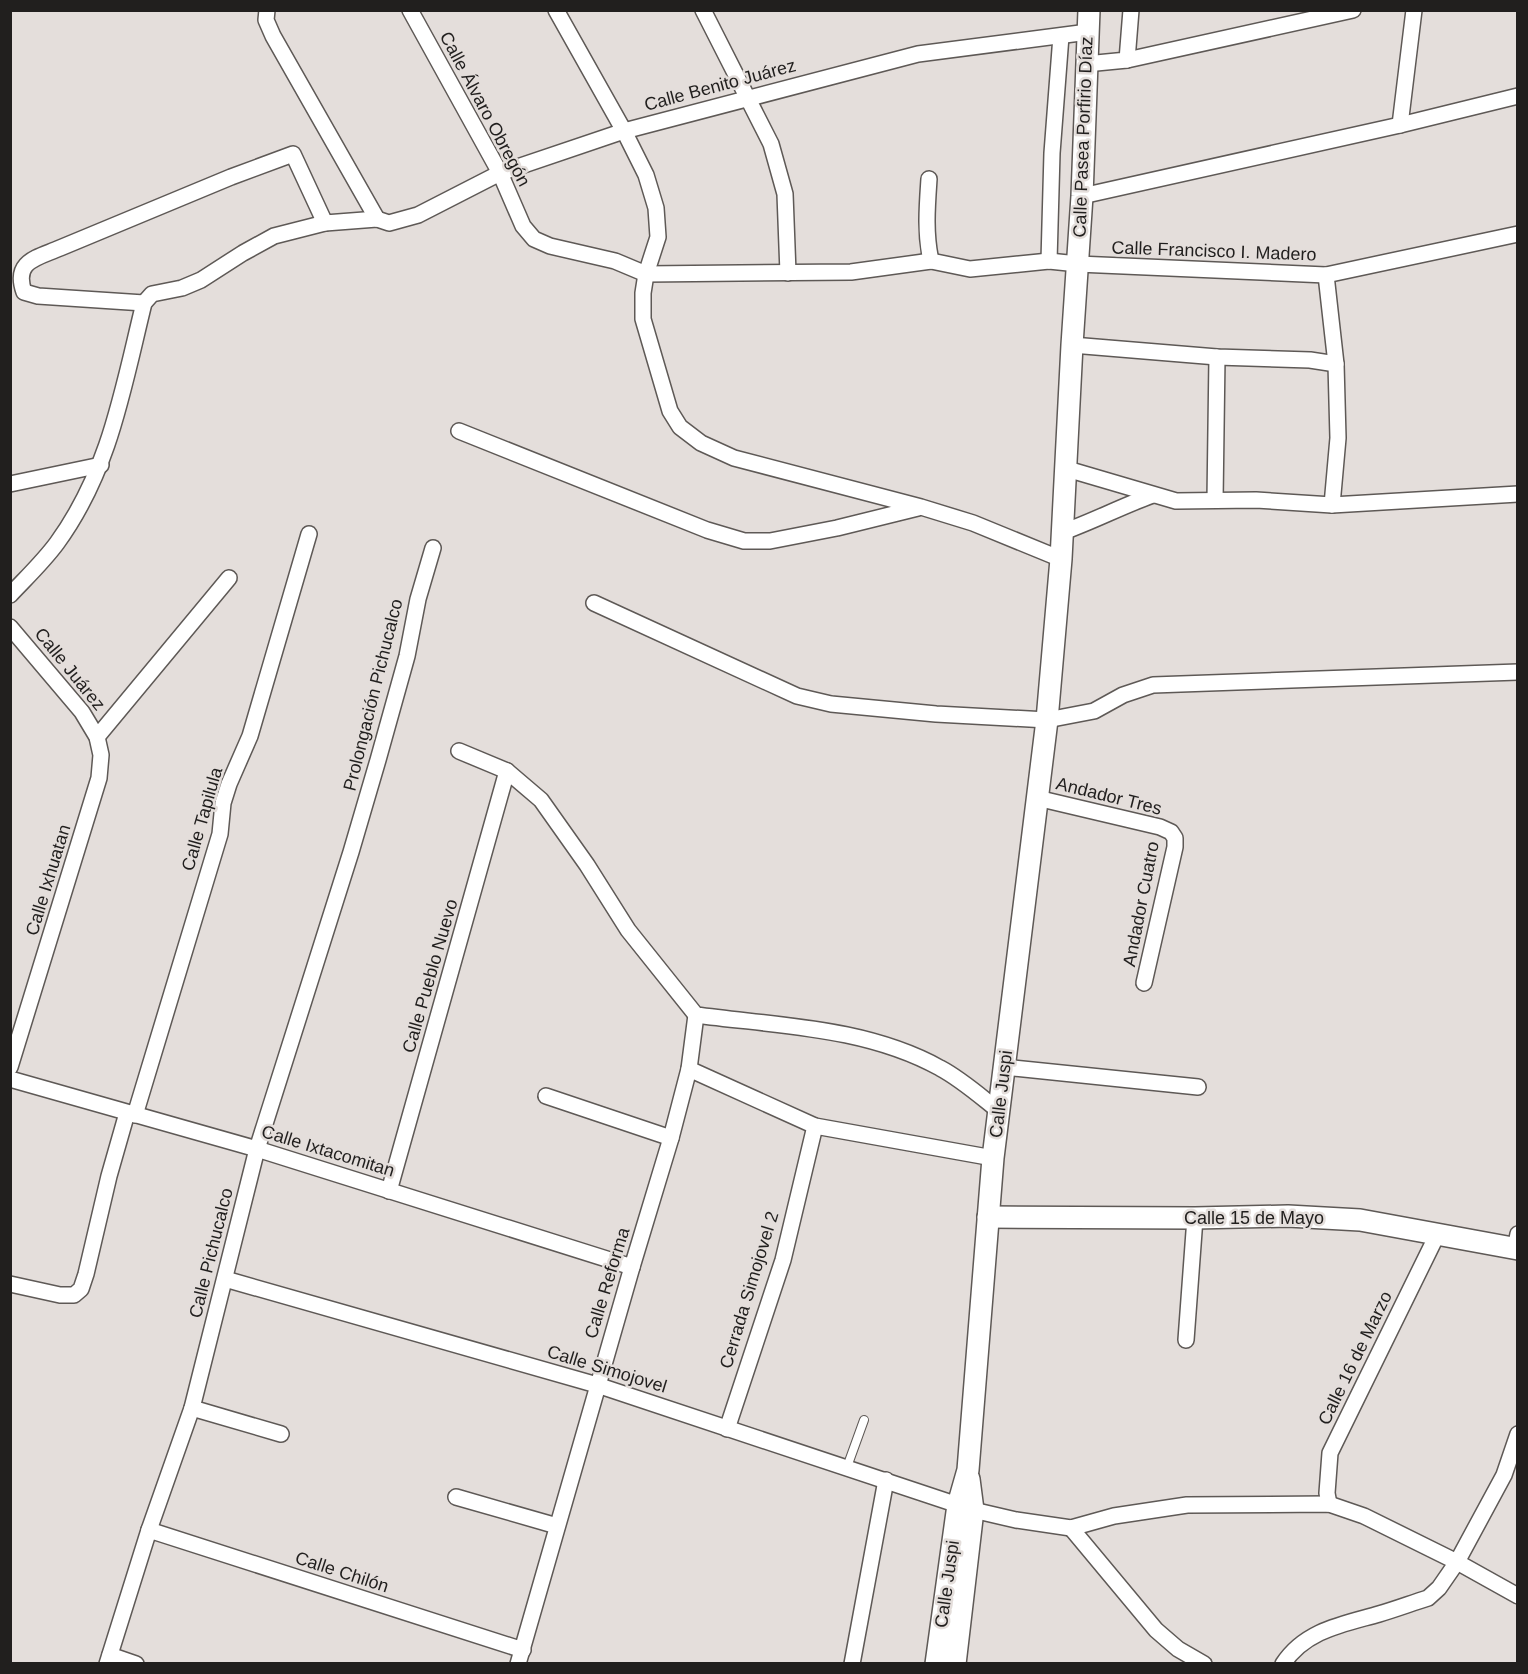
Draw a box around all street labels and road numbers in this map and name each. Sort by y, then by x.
street label: Calle Álvaro Obregón [436,28,534,190]
street label: Calle Pasea Porfirio Díaz [1069,36,1097,238]
street label: Calle Benito Juárez [642,55,798,115]
street label: Calle Francisco I. Madero [1111,237,1317,265]
street label: Prolongación Pichucalco [339,597,407,793]
street label: Calle Juárez [31,624,109,714]
street label: Calle Tapilula [178,764,227,873]
street label: Andador Tres [1054,773,1164,819]
street label: Calle Ixhuatan [22,822,74,938]
street label: Andador Cuatro [1119,840,1163,968]
street label: Calle Pueblo Nuevo [398,897,462,1055]
street label: Calle Juspi [986,1049,1016,1139]
street label: Calle Ixtacomitan [259,1121,397,1181]
street label: Calle Pichucalco [185,1186,237,1320]
street label: Calle 15 de Mayo [1184,1208,1324,1228]
street label: Cerrada Simojovel 2 [716,1209,782,1371]
street label: Calle Reforma [581,1224,634,1341]
street label: Calle 16 de Marzo [1314,1288,1396,1428]
street label: Calle Simojovel [545,1341,669,1397]
street label: Calle Juspi [931,1539,963,1629]
street label: Calle Chilón [293,1547,391,1597]

